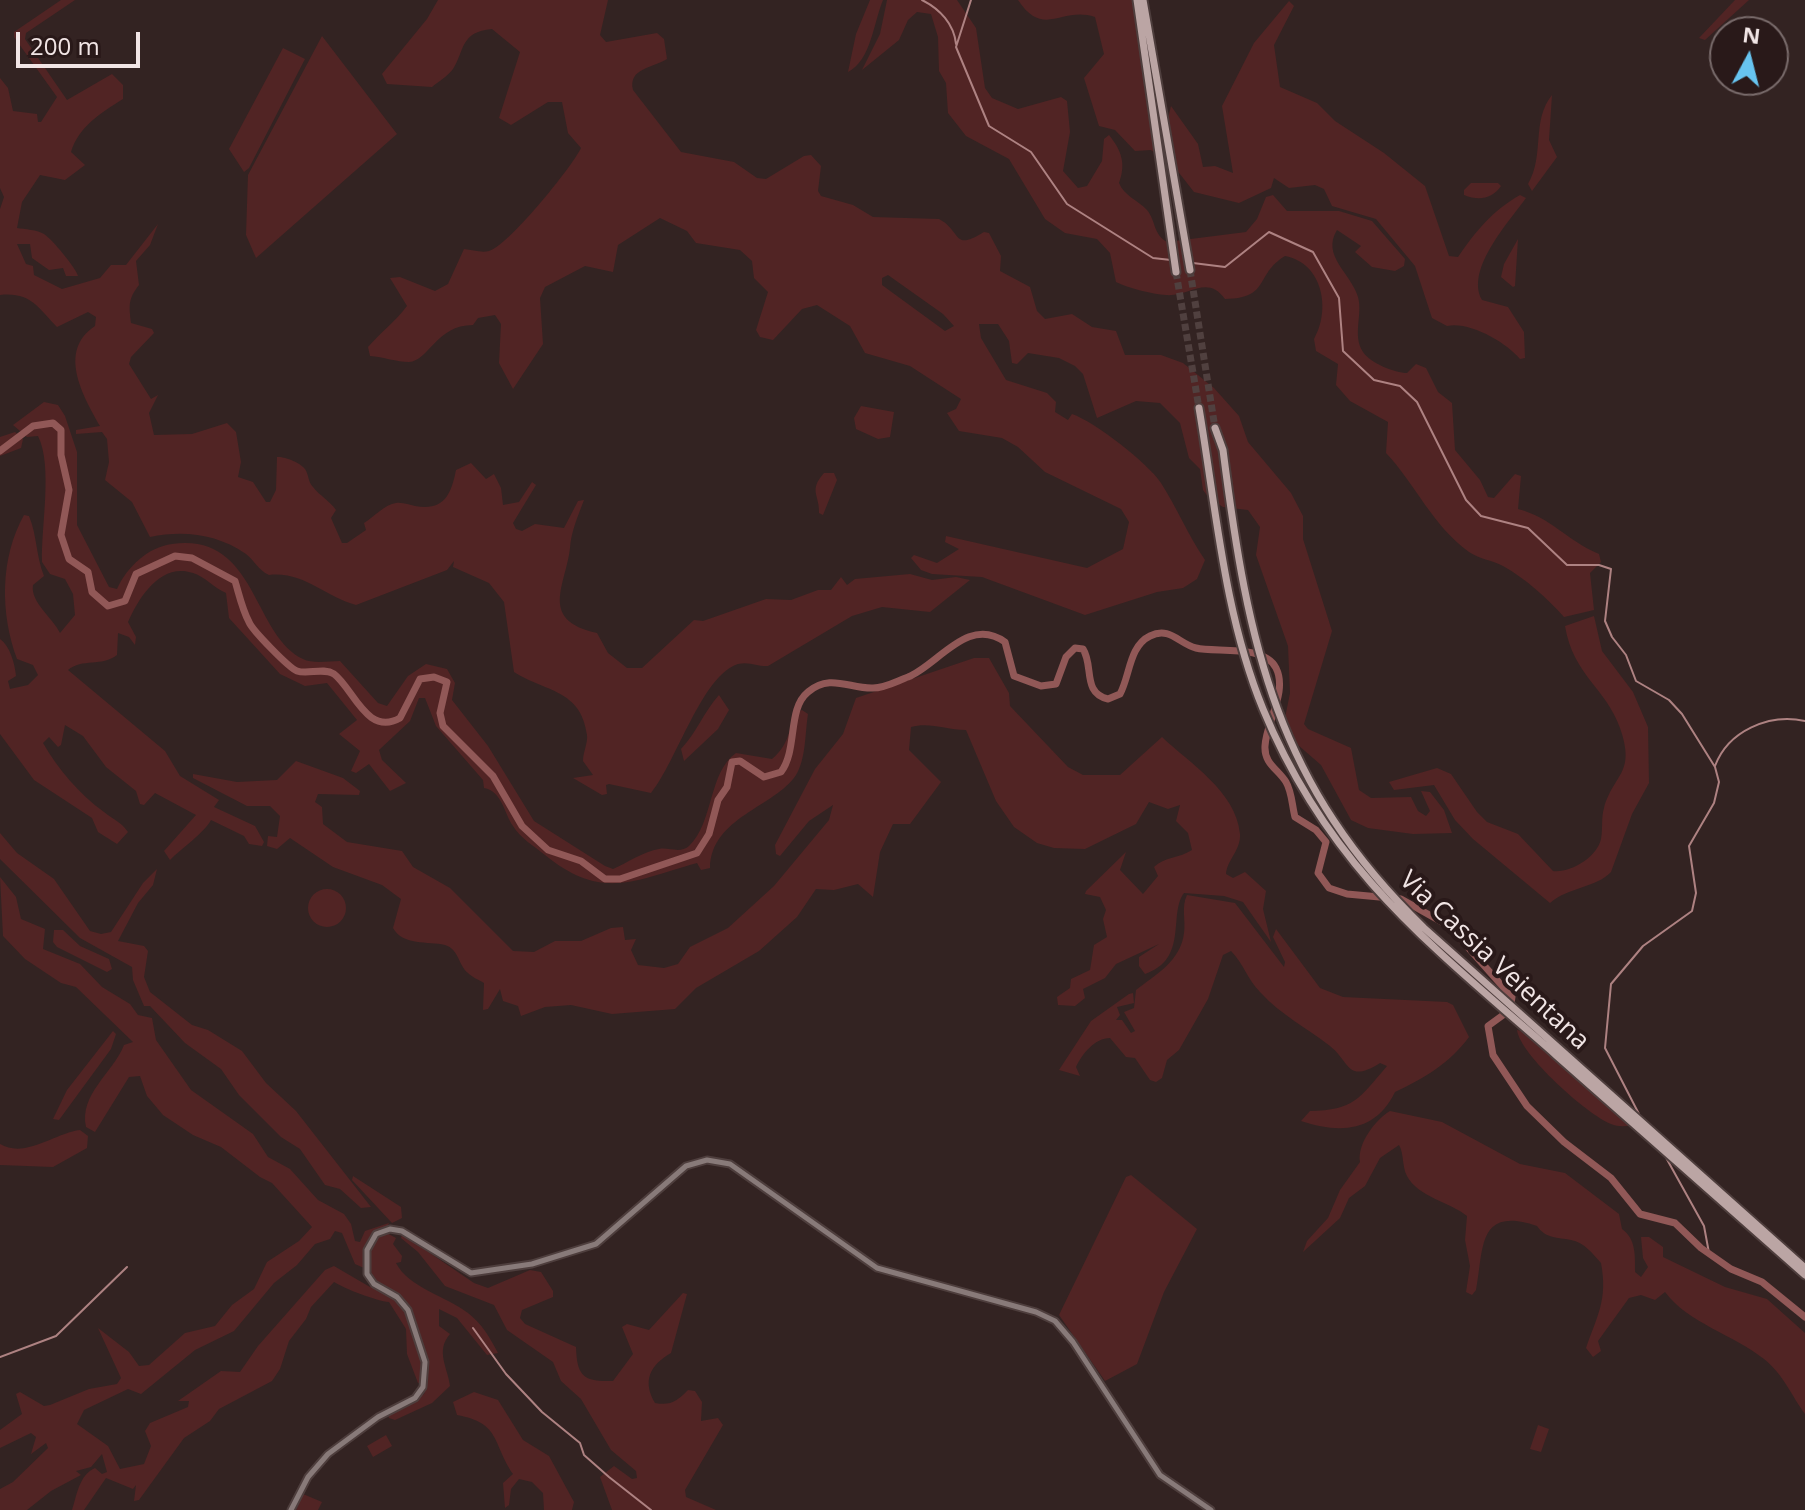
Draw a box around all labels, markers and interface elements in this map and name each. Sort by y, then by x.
scale bar [20,16,144,66]
north arrow [1709,16,1789,96]
text: N [1741,18,1762,50]
text: 200 m [30,29,100,62]
street label: Via Cassia Veientana [1393,865,1595,1057]

